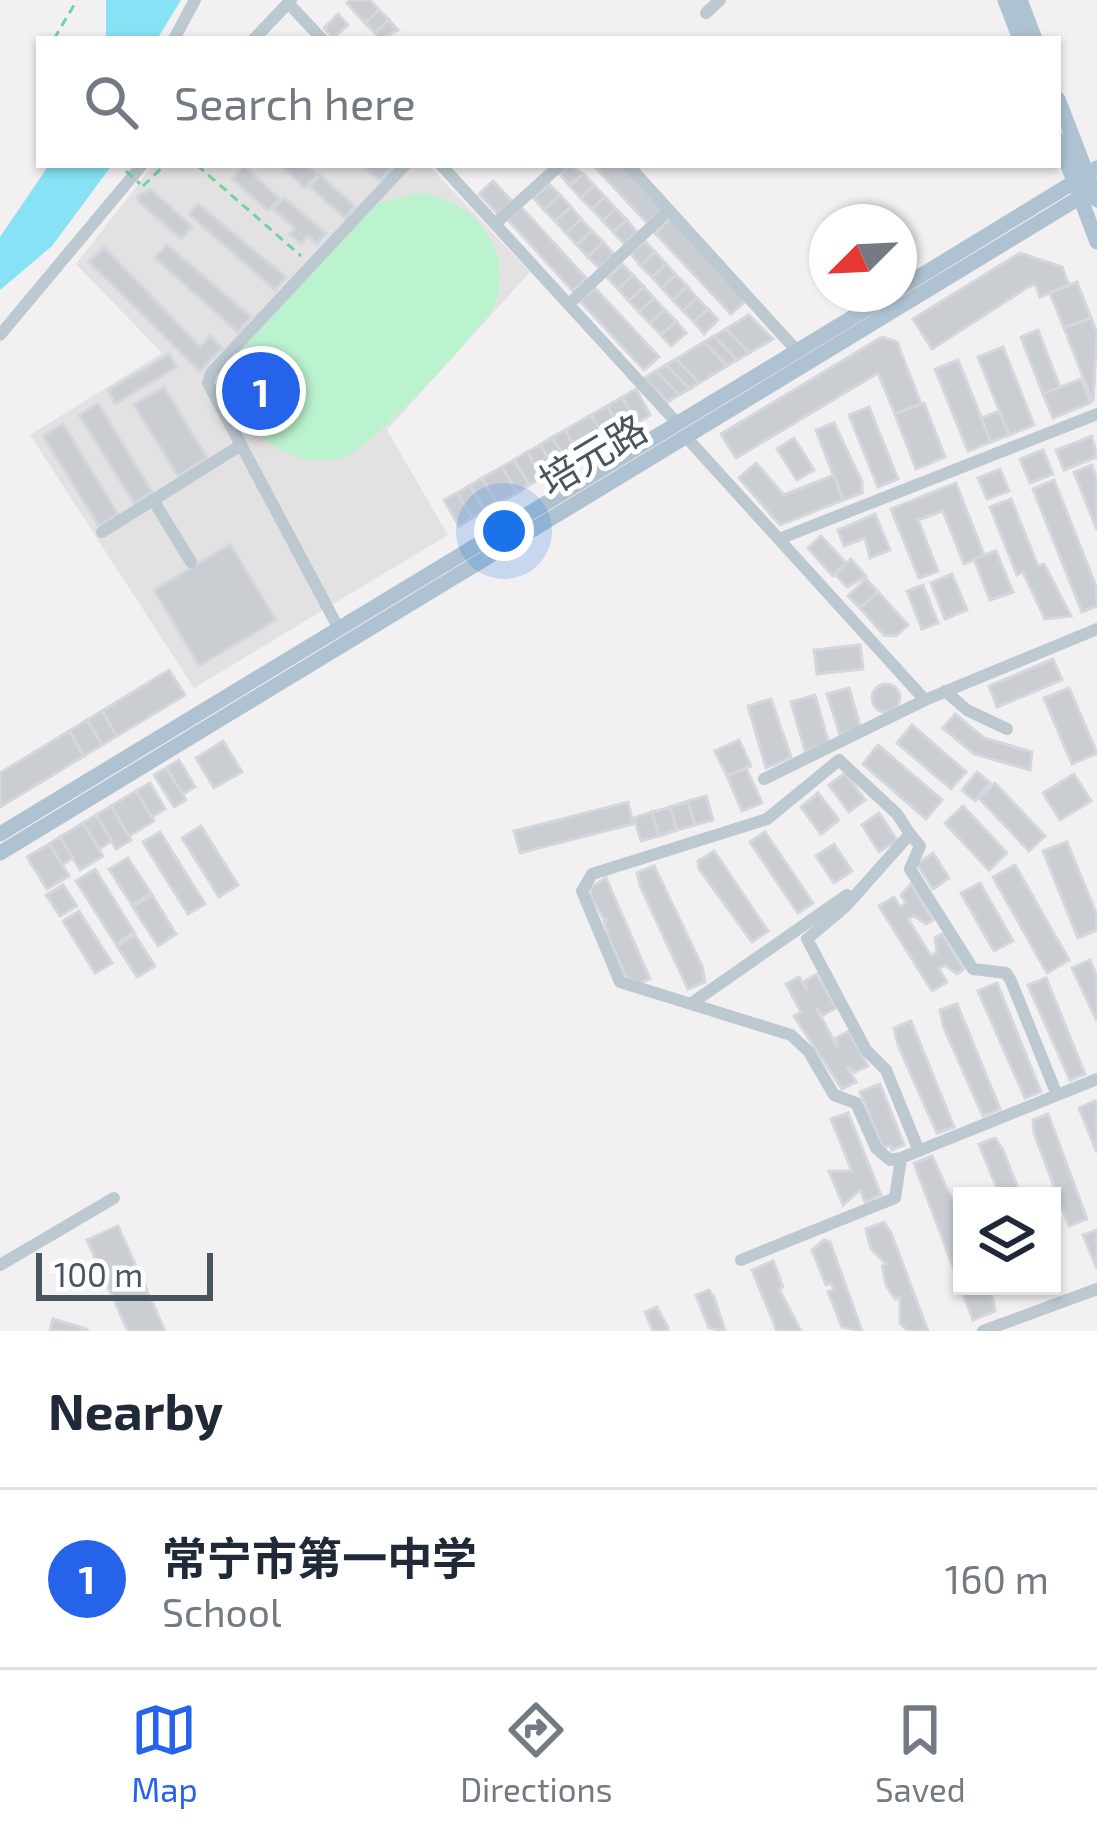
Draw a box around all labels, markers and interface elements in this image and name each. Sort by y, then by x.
search box [36,36,1061,168]
icon: search [78,69,144,135]
text: Search here [174,75,416,129]
north arrow [809,204,917,312]
pin: 1 [222,346,300,436]
street label: 培元路 [530,403,654,504]
your location [474,501,534,561]
map controls [953,1187,1061,1295]
button: layers [953,1187,1061,1295]
scale bar [36,1247,213,1300]
text: 100 m [54,1254,143,1294]
text: Nearby [48,1379,223,1440]
text: 常宁市第一中学 [162,1530,477,1584]
text: 1 [79,1555,95,1602]
text: 160 m [945,1555,1049,1602]
text: School [162,1588,282,1635]
tab: Map [131,1697,198,1809]
tab: Directions [460,1697,612,1809]
tab: Saved [875,1697,966,1809]

